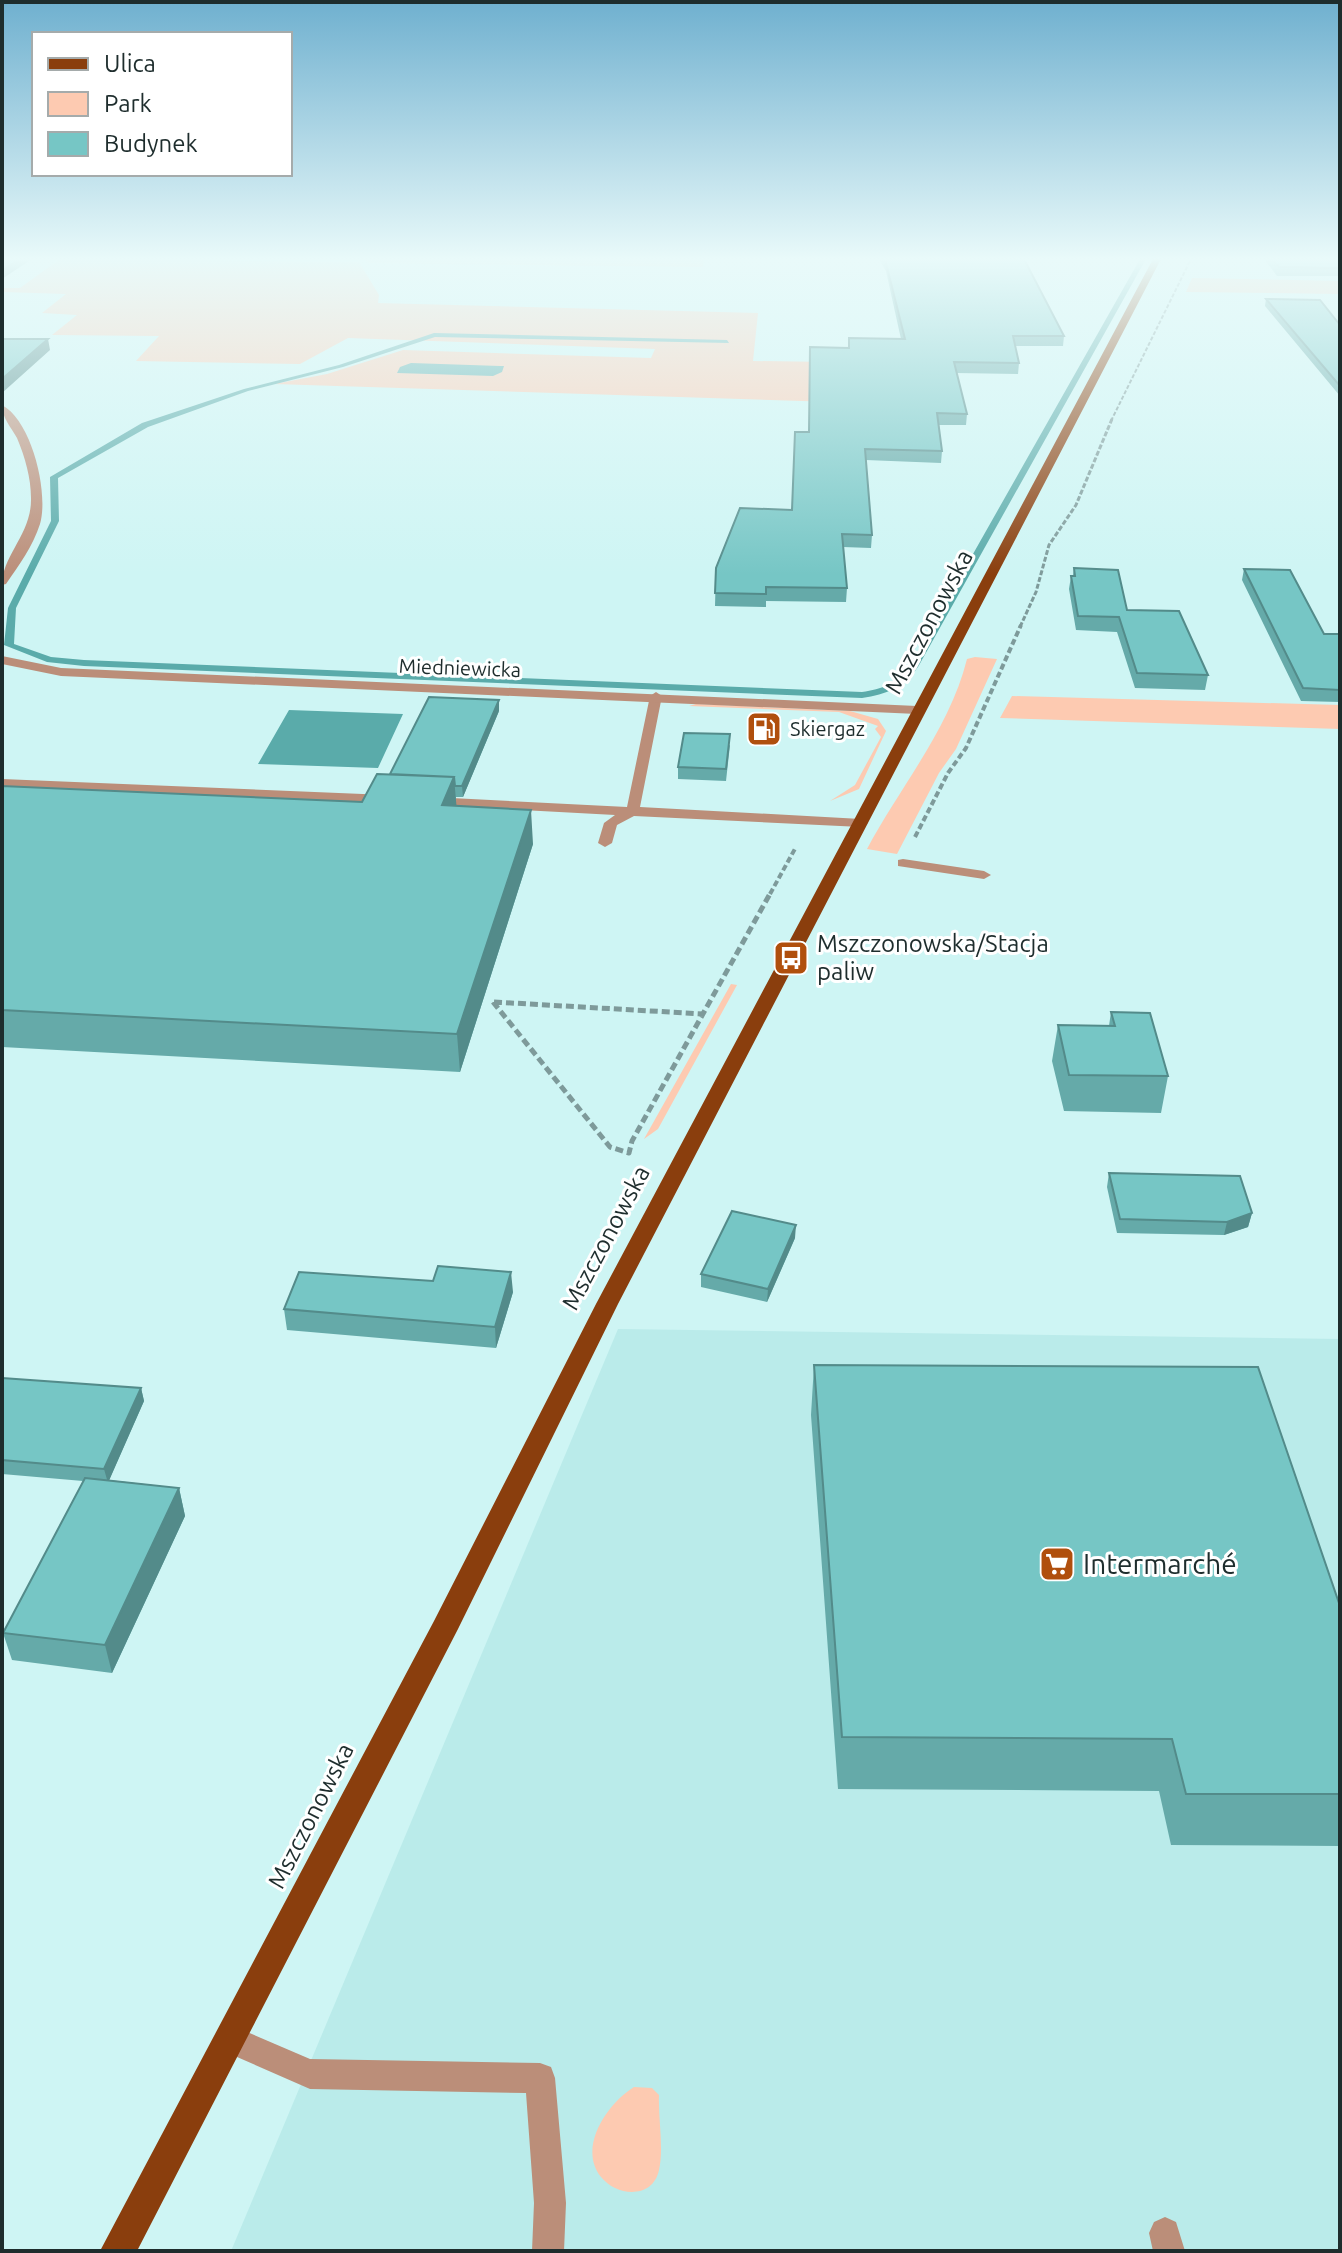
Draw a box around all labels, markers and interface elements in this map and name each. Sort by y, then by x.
legend [32,32,292,176]
text: Ulica [104,50,156,77]
text: Park [104,90,152,117]
text: Budynek [104,130,198,157]
street label: Mszczonowska [879,545,978,698]
street label: Miedniewicka [398,654,522,681]
fuel station icon: Skiergaz [745,710,783,748]
place label: Skiergaz [790,717,865,740]
place label: Mszczonowska/Stacja paliw [817,930,1049,985]
bus stop icon: Mszczonowska/Stacja paliw [772,939,810,977]
street label: Mszczonowska [556,1161,655,1314]
supermarket icon: Intermarché [1038,1545,1076,1583]
place label: Intermarché [1083,1548,1237,1579]
street label: Mszczonowska [262,1739,359,1893]

